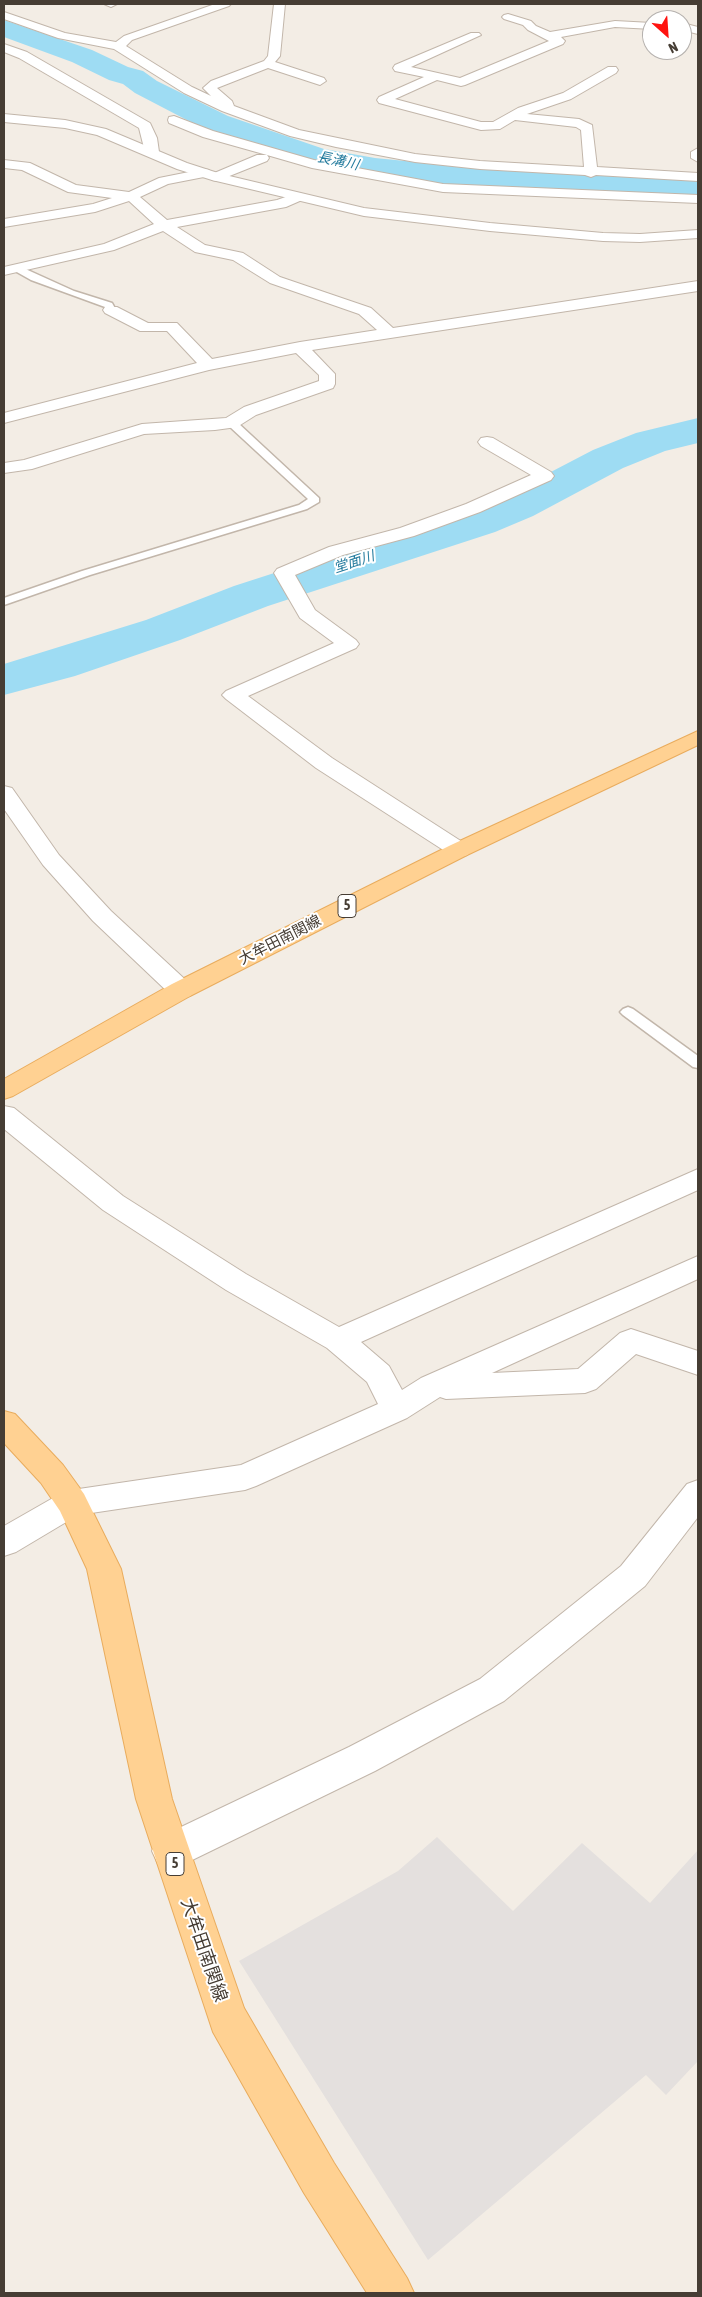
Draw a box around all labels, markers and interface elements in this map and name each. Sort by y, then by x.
north arrow [642,10,692,60]
text: N [666,39,680,57]
water label: 長溝川 [316,148,360,174]
water label: 堂面川 [331,548,377,576]
road number: 5 [338,894,356,918]
street label: 大牟田南関線 [236,912,324,968]
road number: 5 [166,1852,184,1876]
street label: 大牟田南関線 [176,1895,232,2005]

